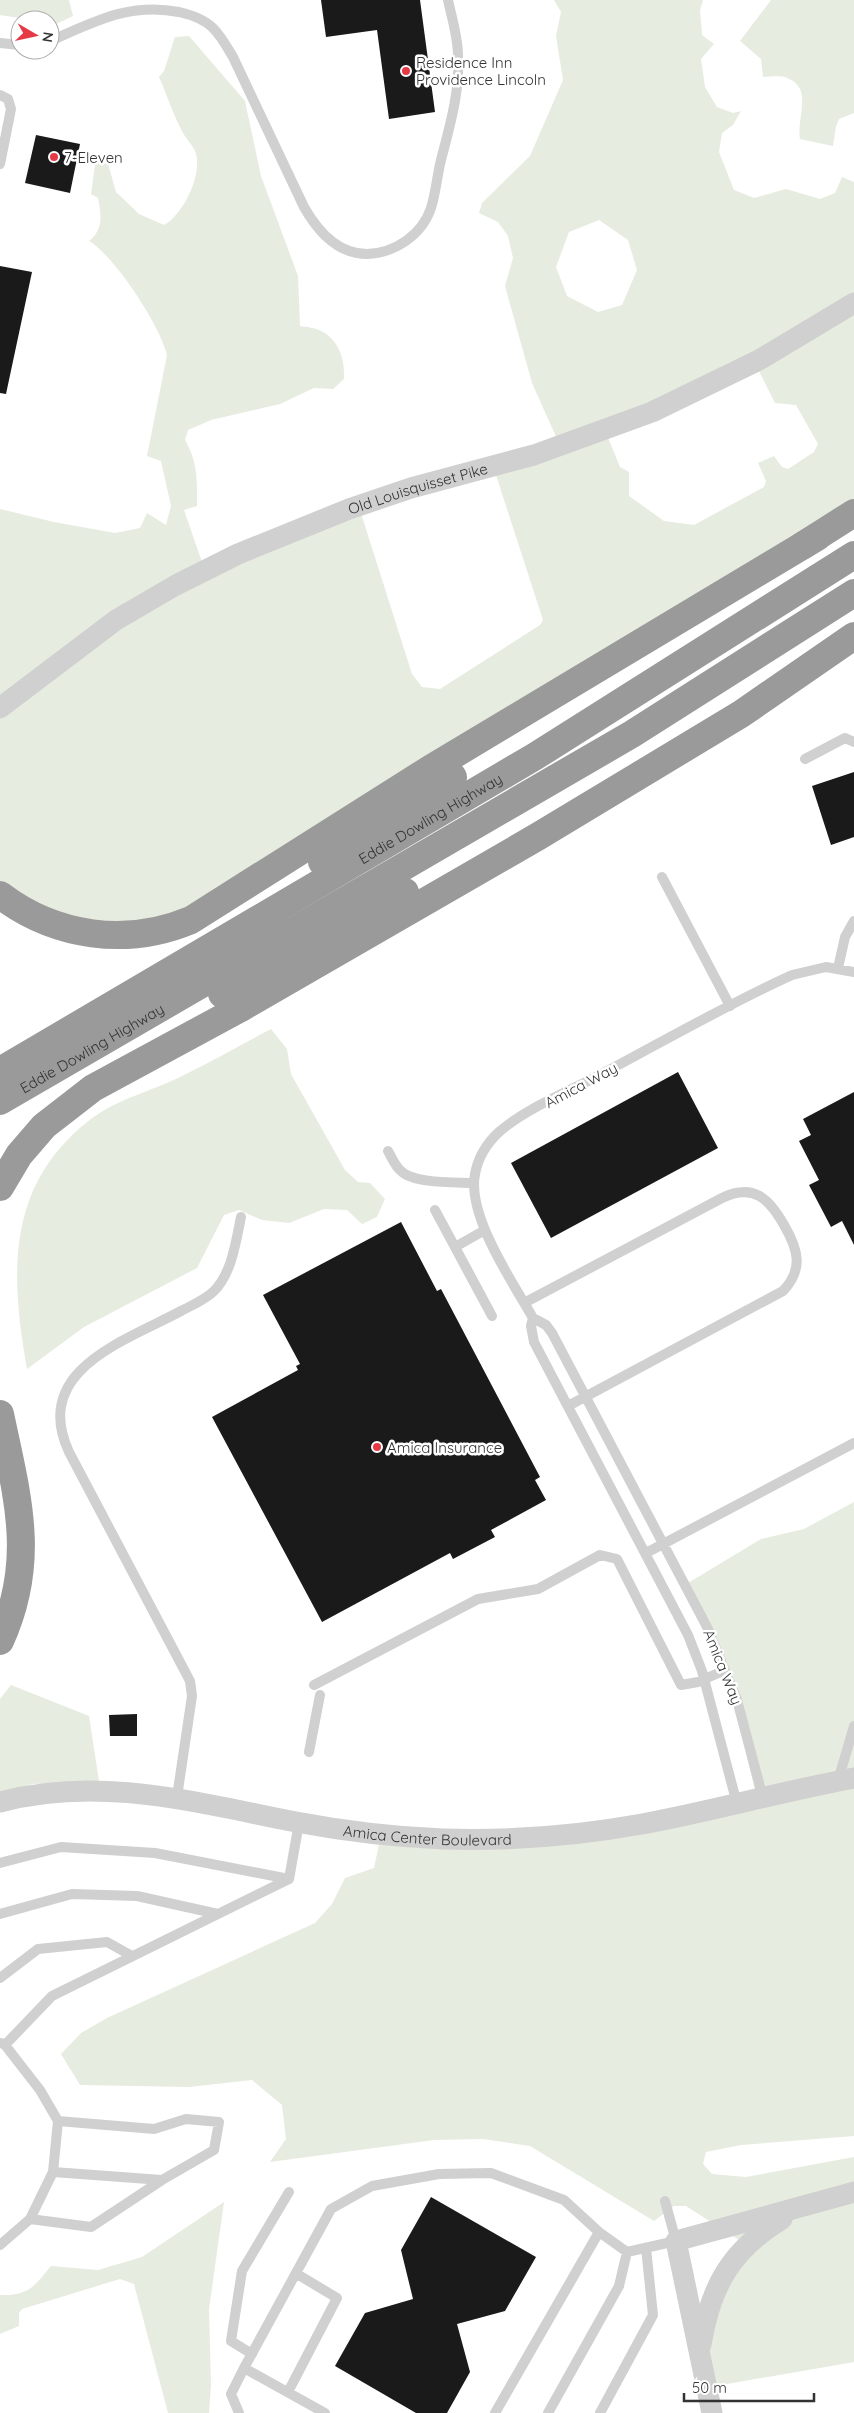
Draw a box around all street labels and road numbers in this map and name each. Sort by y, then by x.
street label: Old Louisquisset Pike [345,458,490,518]
street label: Eddie Dowling Highway [355,768,505,868]
street label: Eddie Dowling Highway [16,999,167,1097]
street label: Amica Way [541,1058,621,1112]
street label: Amica Way [699,1627,747,1707]
street label: Amica Center Boulevard [342,1820,512,1849]

